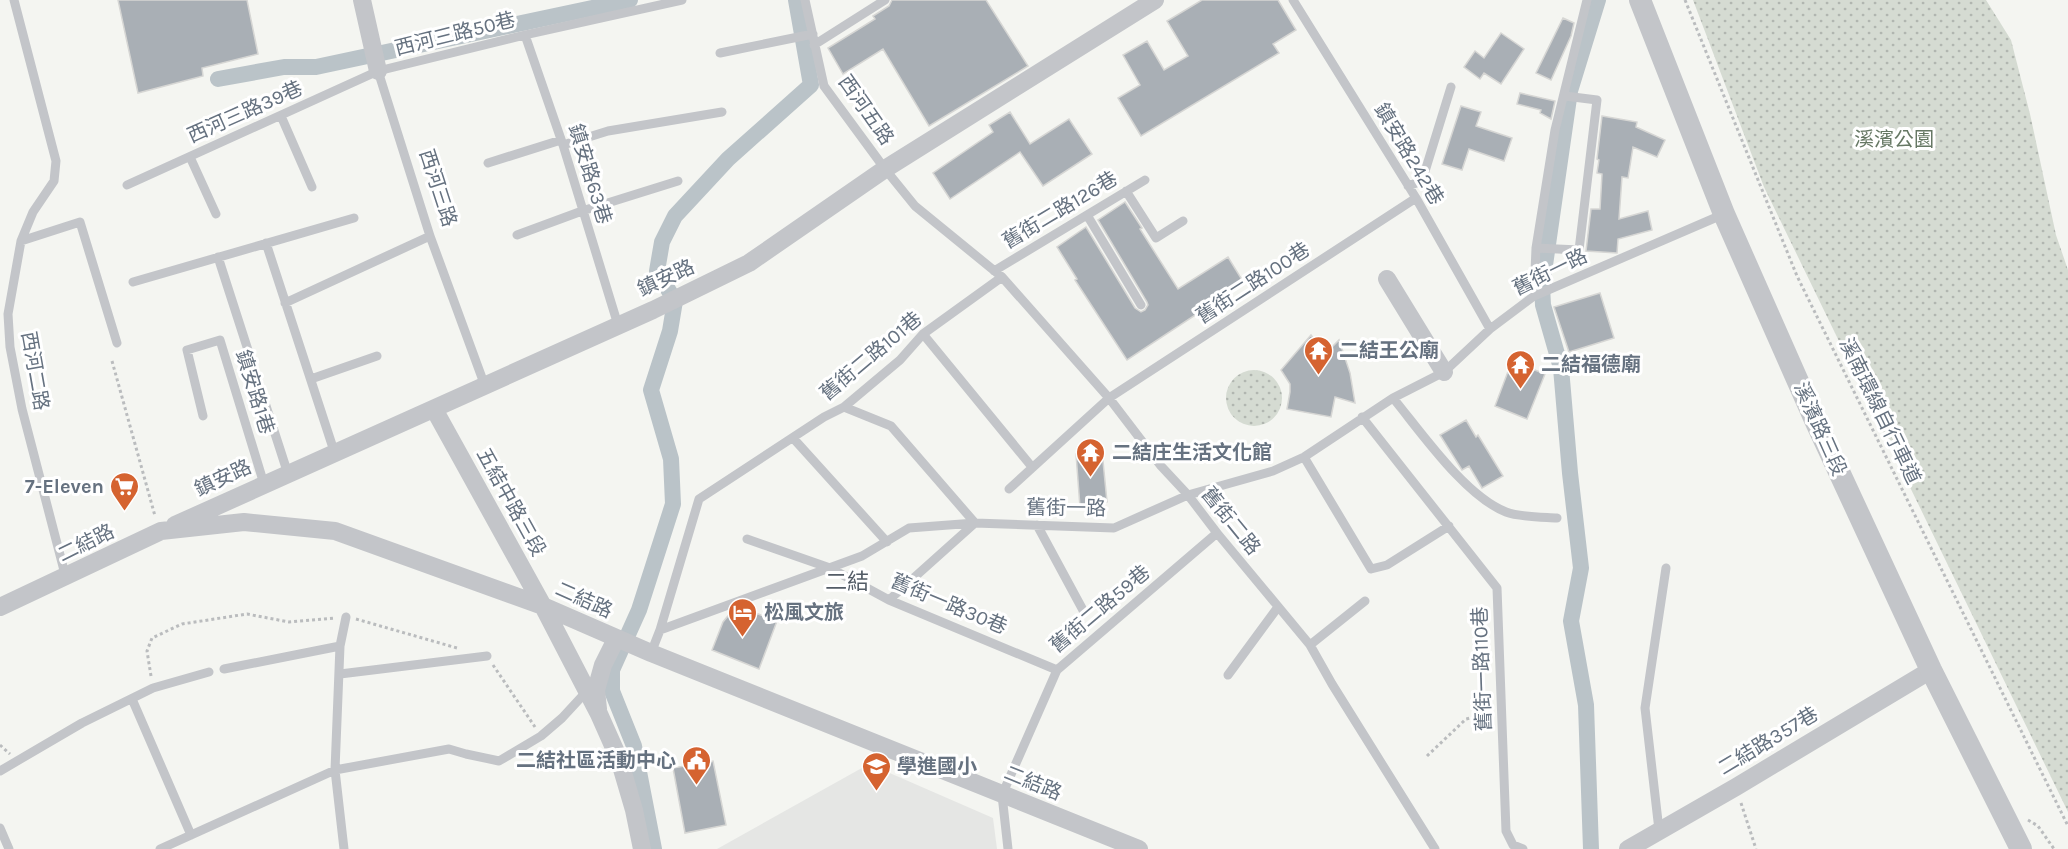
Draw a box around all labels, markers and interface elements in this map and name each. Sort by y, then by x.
street label: 西河三路50巷 [392,8,518,60]
street label: 西河五路 [834,71,898,149]
street label: 西河三路39巷 [184,76,306,148]
street label: 鎮安路242巷 [1370,99,1448,209]
street label: 鎮安路63巷 [564,121,616,227]
park label: 溪濱公園 [1854,128,1934,151]
street label: 西河三路 [415,146,461,230]
street label: 舊街二路126巷 [999,167,1121,253]
street label: 舊街二路100巷 [1192,238,1314,328]
street label: 舊街一路 [1509,244,1591,300]
street label: 鎮安路 [634,255,698,301]
street label: 舊街二路101巷 [816,307,926,405]
street label: 西河二路 [17,330,53,412]
temple icon: 二結王公廟 [1302,334,1334,376]
street label: 溪南環線自行車道 [1835,334,1925,488]
place label: 二結王公廟 [1339,339,1439,362]
street label: 鎮安路1巷 [231,347,279,437]
temple icon: 二結福德廟 [1504,348,1536,390]
place label: 二結福德廟 [1541,353,1641,376]
street label: 溪濱路三段 [1789,379,1851,479]
temple icon: 二結庄生活文化館 [1075,436,1107,478]
place label: 二結庄生活文化館 [1112,441,1272,464]
street label: 五結中路三段 [472,444,550,560]
street label: 鎮安路 [191,455,255,501]
supermarket icon: 7-Eleven [109,470,141,512]
place label: 7-Eleven [25,475,104,498]
street label: 舊街二路 [1197,483,1265,559]
street label: 舊街一路 [1026,496,1106,520]
street label: 二結路 [54,520,118,566]
street label: 舊街二路59巷 [1046,561,1154,657]
district label: 二結 [825,569,869,595]
street label: 舊街一路30巷 [888,569,1010,639]
street label: 二結路 [552,577,616,623]
hotel icon: 松風文旅 [727,596,759,638]
place label: 松風文旅 [764,601,844,624]
street label: 舊街一路110巷 [1468,606,1496,732]
street label: 二結路357巷 [1714,702,1822,780]
public building icon: 二結社區活動中心 [681,744,713,786]
place label: 二結社區活動中心 [516,749,676,772]
school or university icon: 學進國小 [860,750,892,792]
place label: 學進國小 [897,755,977,778]
street label: 二結路 [1001,761,1065,805]

